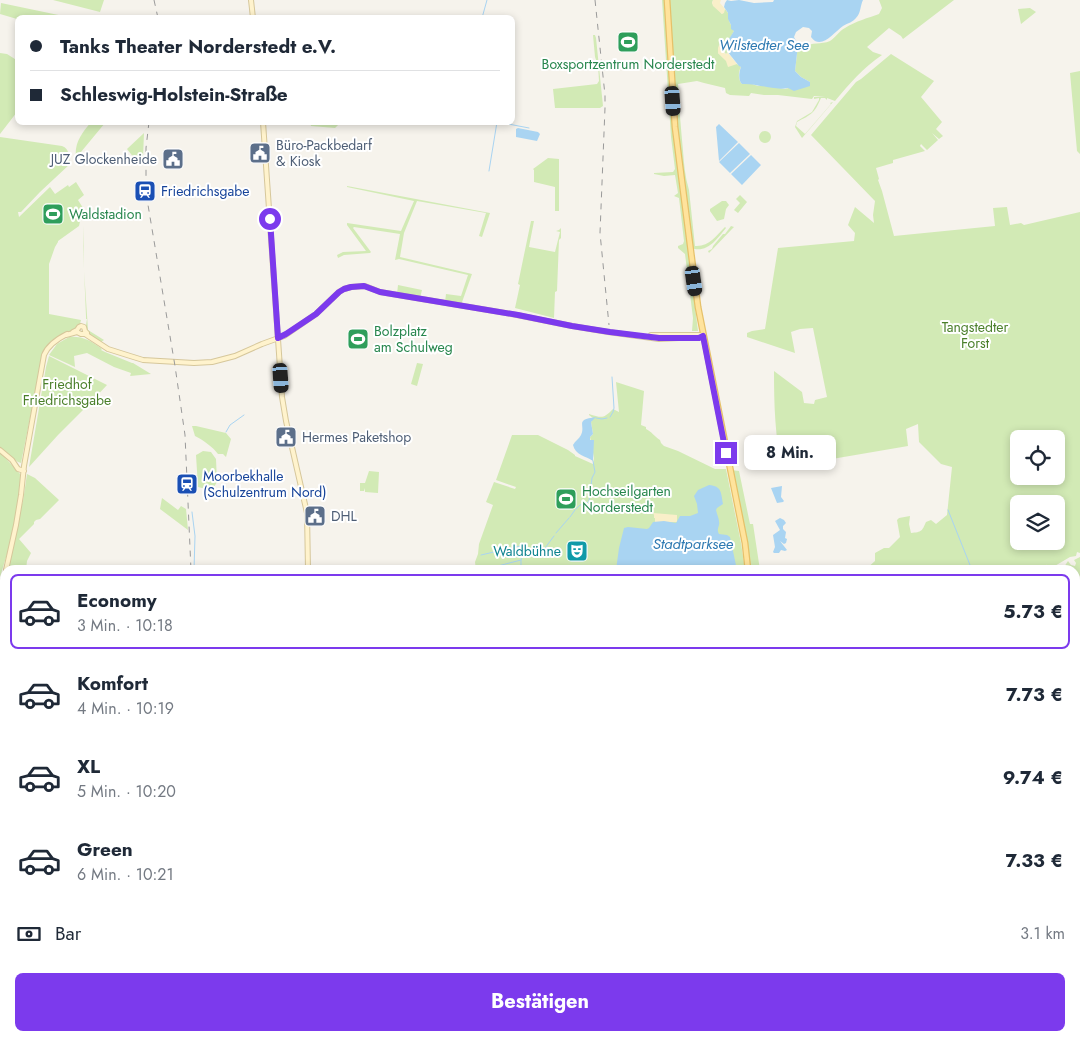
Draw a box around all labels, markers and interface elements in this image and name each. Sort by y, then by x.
sports icon: Boxsportzentrum Norderstedt [616,30,640,54]
text: Tanks Theater Norderstedt e.V. [60,33,336,60]
water label: Wilstedter See [719,34,810,56]
place label: Boxsportzentrum Norderstedt [542,54,715,74]
text: Schleswig-Holstein-Straße [60,81,288,108]
car [664,86,681,116]
place label: Büro-Packbedarf & Kiosk [276,135,373,171]
public building icon: Büro-Packbedarf & Kiosk [248,141,272,165]
public building icon: JUZ Glockenheide [161,147,185,171]
place label: JUZ Glockenheide [49,149,157,169]
station icon: Friedrichsgabe [133,179,157,203]
place label: Friedrichsgabe [161,181,249,201]
sports icon: Waldstadion [41,202,65,226]
place label: Waldstadion [69,204,142,224]
route start [259,208,281,230]
car [684,265,703,297]
park label: Tangstedter Forst [942,317,1009,353]
place label: Bolzplatz am Schulweg [374,321,453,357]
sports icon: Bolzplatz am Schulweg [346,327,370,351]
car [272,363,289,393]
park label: Friedhof Friedrichsgabe [23,374,111,410]
public building icon: Hermes Paketshop [274,425,298,449]
place label: Hermes Paketshop [302,427,411,447]
map controls [1010,430,1065,550]
button: locate [1010,430,1065,485]
callout: 8 Min. [744,436,836,470]
text: 8 Min. [766,441,814,464]
route end [715,442,737,464]
place label: Moorbekhalle (Schulzentrum Nord) [203,466,327,502]
station icon: Moorbekhalle (Schulzentrum Nord) [175,472,199,496]
place label: Hochseilgarten Norderstedt [582,481,671,517]
sports icon: Hochseilgarten Norderstedt [554,487,578,511]
button: layers [1010,495,1065,550]
public building icon: DHL [303,504,327,528]
place label: DHL [331,506,358,526]
water label: Stadtparksee [653,533,734,555]
theatre icon: Waldbühne [565,539,589,563]
place label: Waldbühne [493,541,561,561]
text: Economy [77,587,157,614]
icon: car [17,589,62,634]
text: 5.73 € [1003,598,1063,625]
text: 3 Min. · 10:18 [77,614,173,637]
text: Komfort [77,670,148,697]
icon: car [17,672,62,717]
text: 7.73 € [1006,681,1063,708]
text: 4 Min. · 10:19 [77,697,174,720]
text: XL [77,753,100,780]
icon: car [17,755,62,800]
text: 9.74 € [1003,764,1063,791]
text: 5 Min. · 10:20 [77,780,176,803]
text: Green [77,836,133,863]
icon: car [17,838,62,883]
text: 7.33 € [1006,847,1063,874]
text: 6 Min. · 10:21 [77,863,174,886]
icon: cash [15,920,43,948]
text: Bar [55,920,81,947]
text: 3.1 km [1020,922,1065,945]
button: Bestätigen [15,973,1065,1031]

